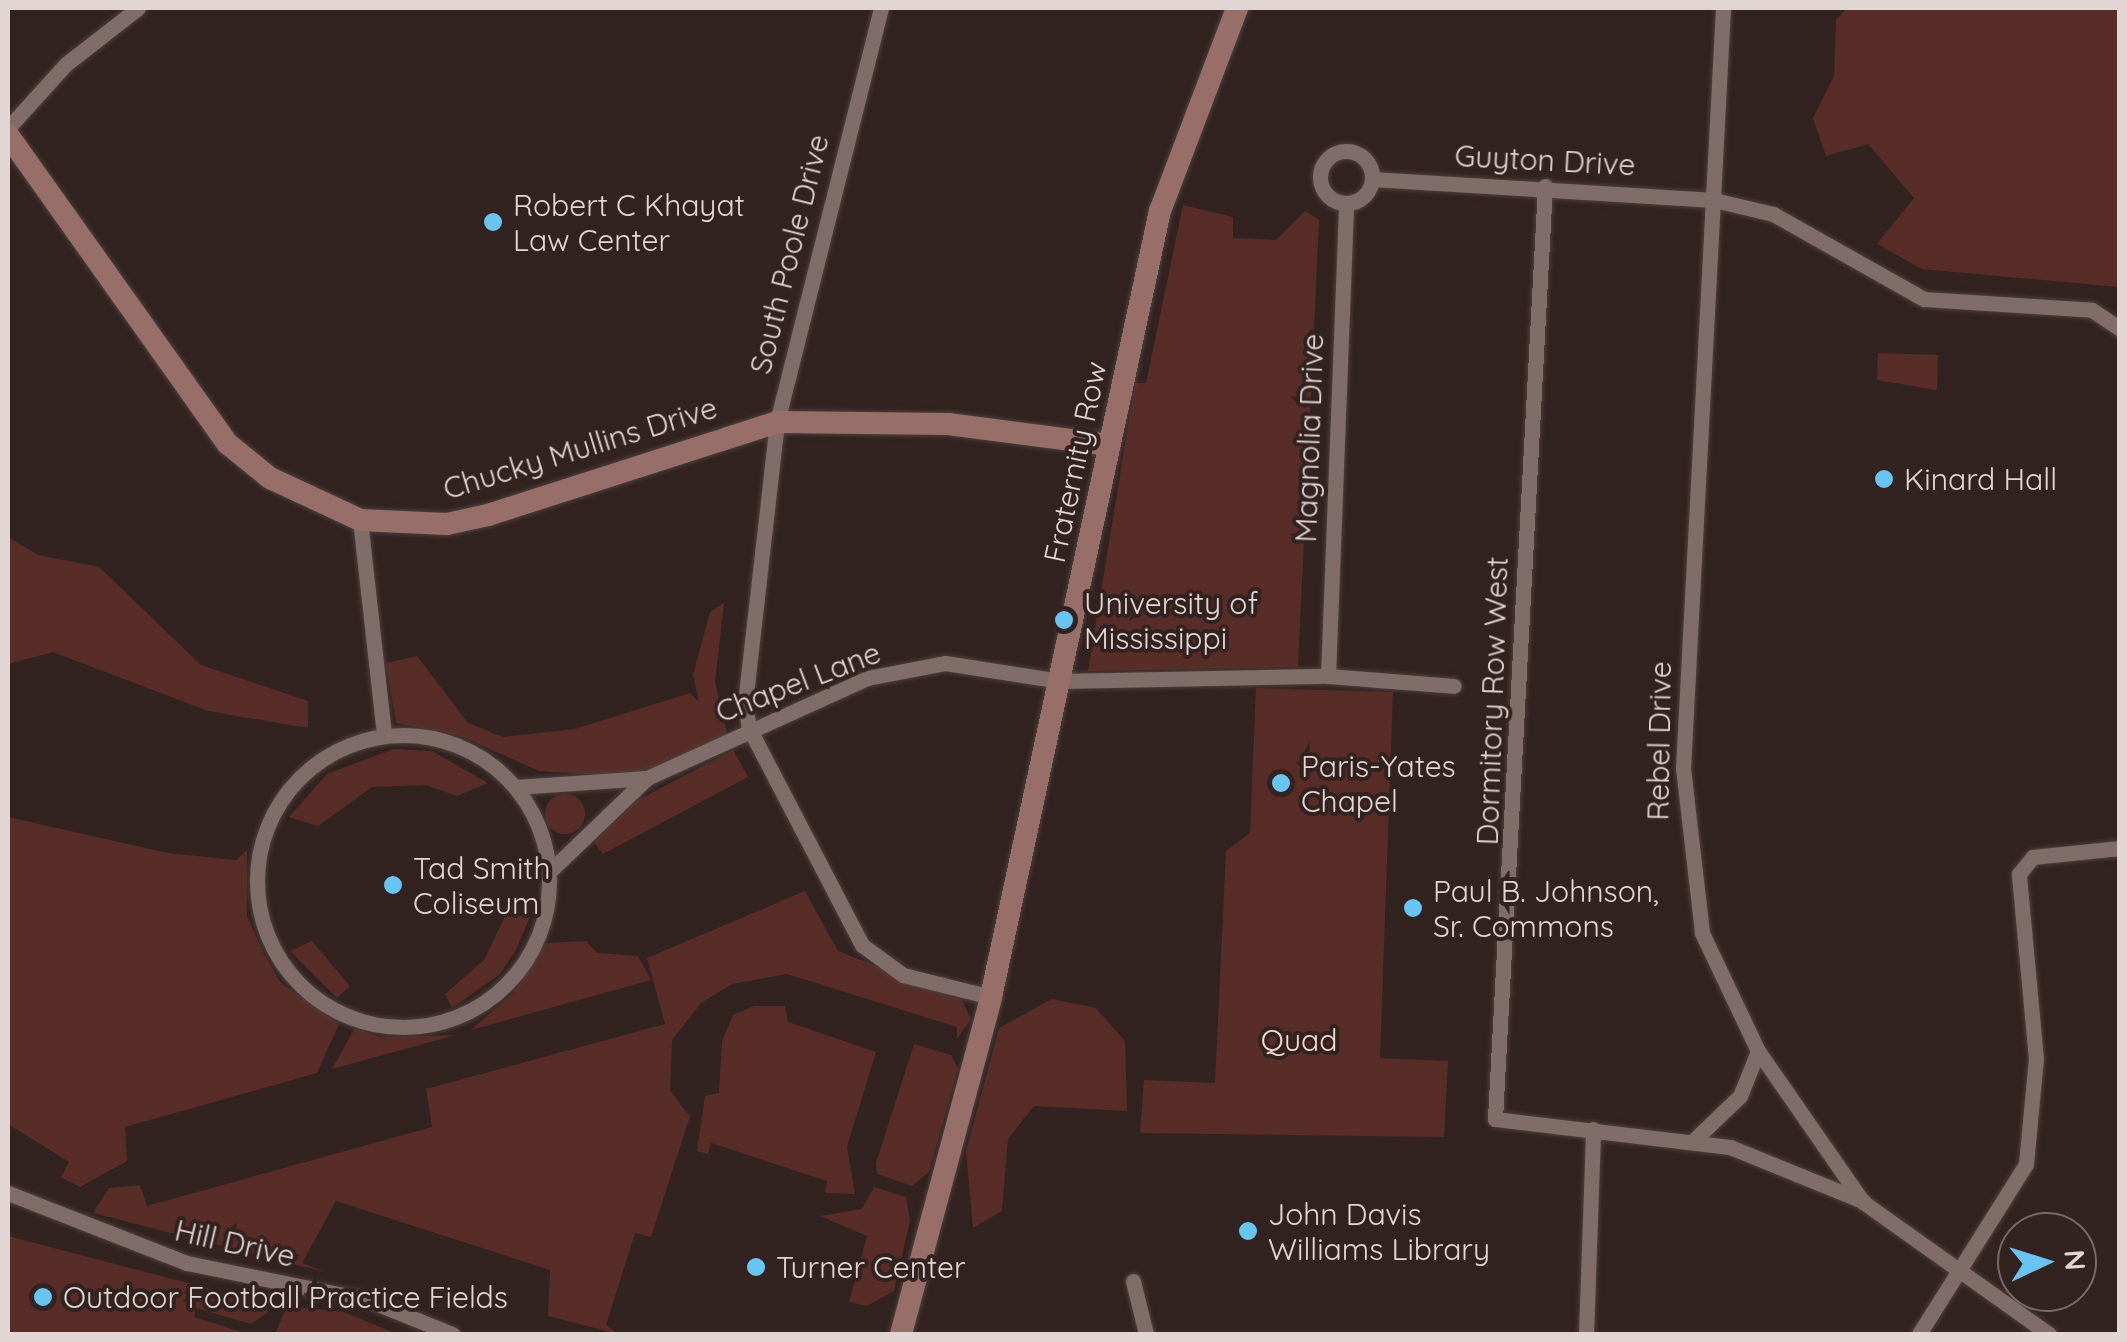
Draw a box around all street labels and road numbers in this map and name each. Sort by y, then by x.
street label: South Poole Drive [742,131,836,377]
street label: Guyton Drive [1454,137,1636,183]
street label: Magnolia Drive [1287,333,1331,543]
street label: Fraternity Row [1036,358,1114,566]
street label: Chucky Mullins Drive [439,389,721,507]
street label: Dormitory Row West [1469,556,1515,846]
street label: Chapel Lane [711,634,885,730]
street label: Rebel Drive [1640,661,1678,821]
street label: Hill Drive [171,1212,299,1274]

